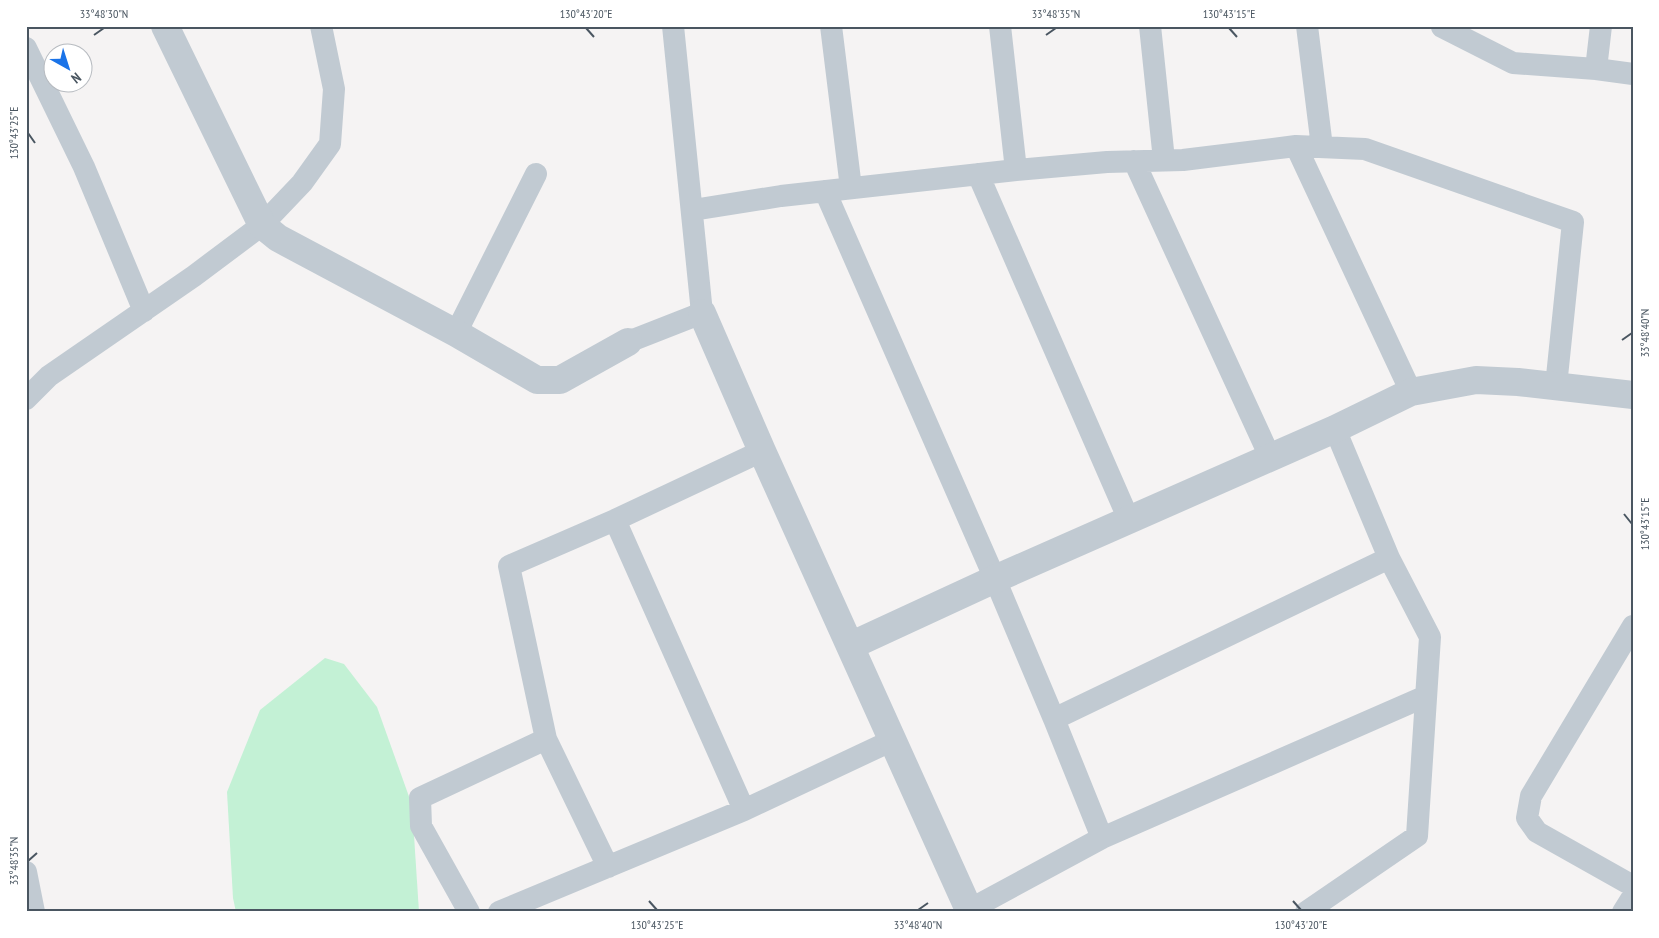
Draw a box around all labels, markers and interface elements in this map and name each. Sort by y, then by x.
text: 33°48'30"N [80,6,128,21]
text: 130°43'20"E [560,6,612,21]
text: 33°48'35"N [1032,6,1080,21]
text: 130°43'15"E [1203,6,1255,21]
north arrow [42,42,92,92]
text: N [68,69,85,87]
text: 130°43'25"E [6,107,21,159]
text: 33°48'40"N [1637,309,1652,357]
text: 130°43'15"E [1637,498,1652,550]
text: 33°48'35"N [6,837,21,885]
text: 130°43'25"E [631,917,683,932]
text: 33°48'40"N [894,917,942,932]
text: 130°43'20"E [1275,917,1327,932]

